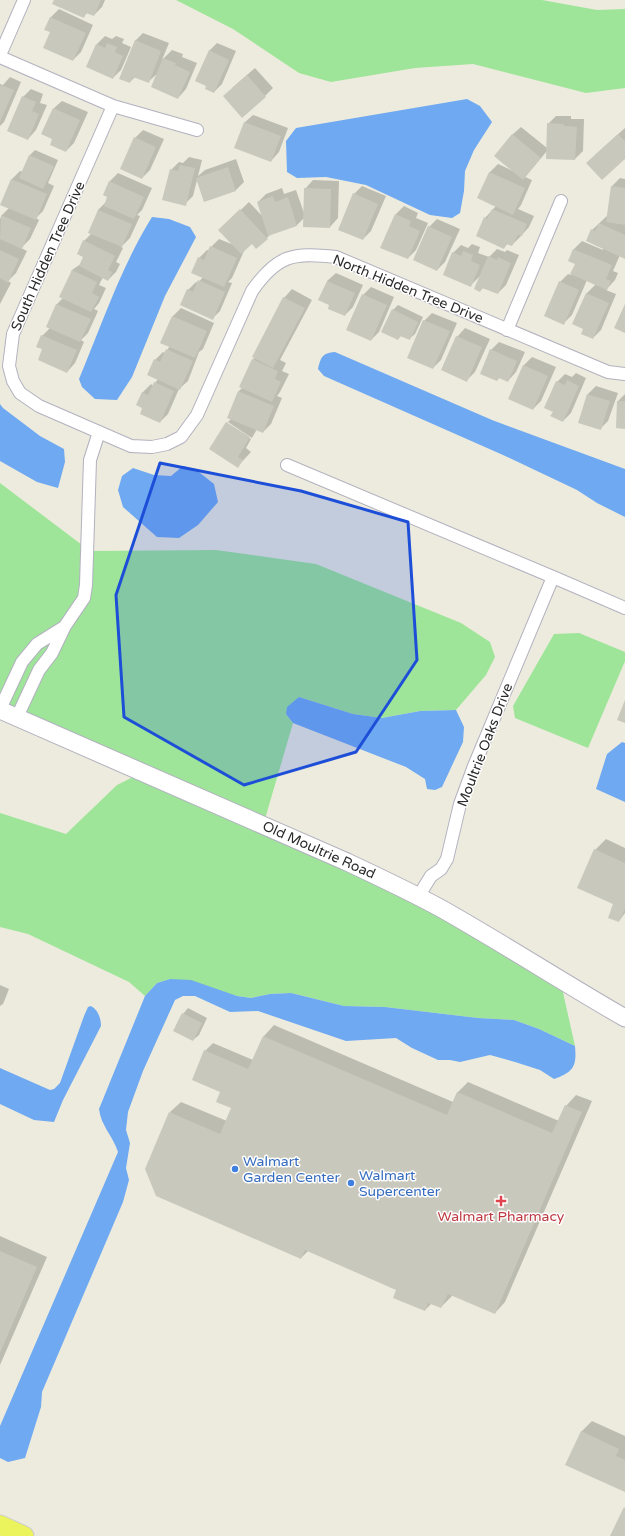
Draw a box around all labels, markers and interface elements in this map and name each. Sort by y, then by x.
street label: South Hidden Tree Drive [7,179,89,333]
street label: North Hidden Tree Drive [330,251,486,327]
street label: Moultrie Oaks Drive [454,681,516,809]
street label: Old Moultrie Road [260,817,378,883]
place label: Walmart Garden Center [243,1153,341,1186]
marker: Walmart Garden Center [230,1164,240,1174]
place label: Walmart Supercenter [359,1167,441,1200]
marker: Walmart Supercenter [346,1178,356,1188]
marker: Walmart Pharmacy [496,1196,506,1206]
place label: Walmart Pharmacy [438,1208,565,1225]

